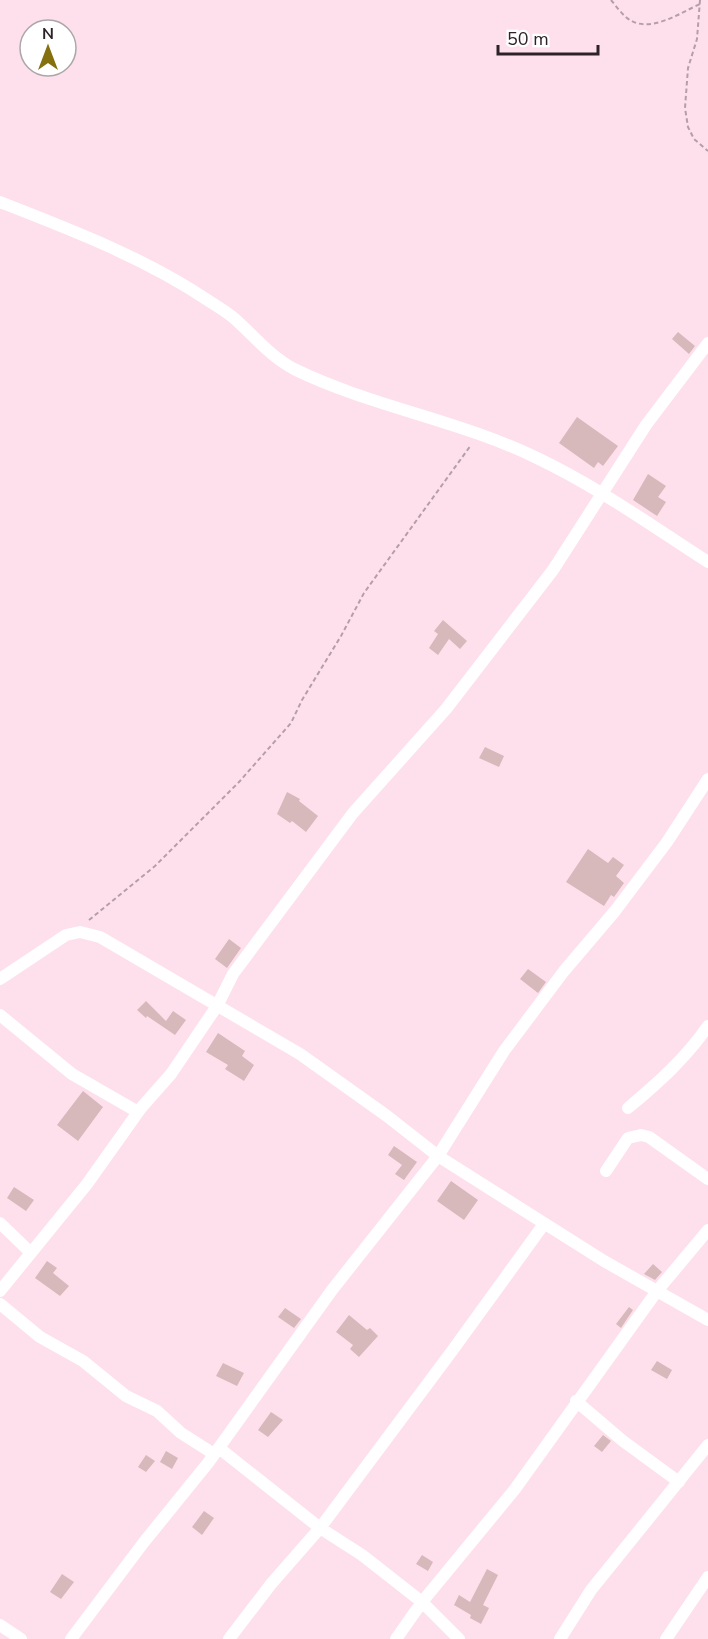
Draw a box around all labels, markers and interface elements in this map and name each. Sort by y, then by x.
north arrow [18,18,78,78]
scale bar [498,18,598,56]
text: N [42,23,54,45]
text: 50 m [507,27,549,51]

